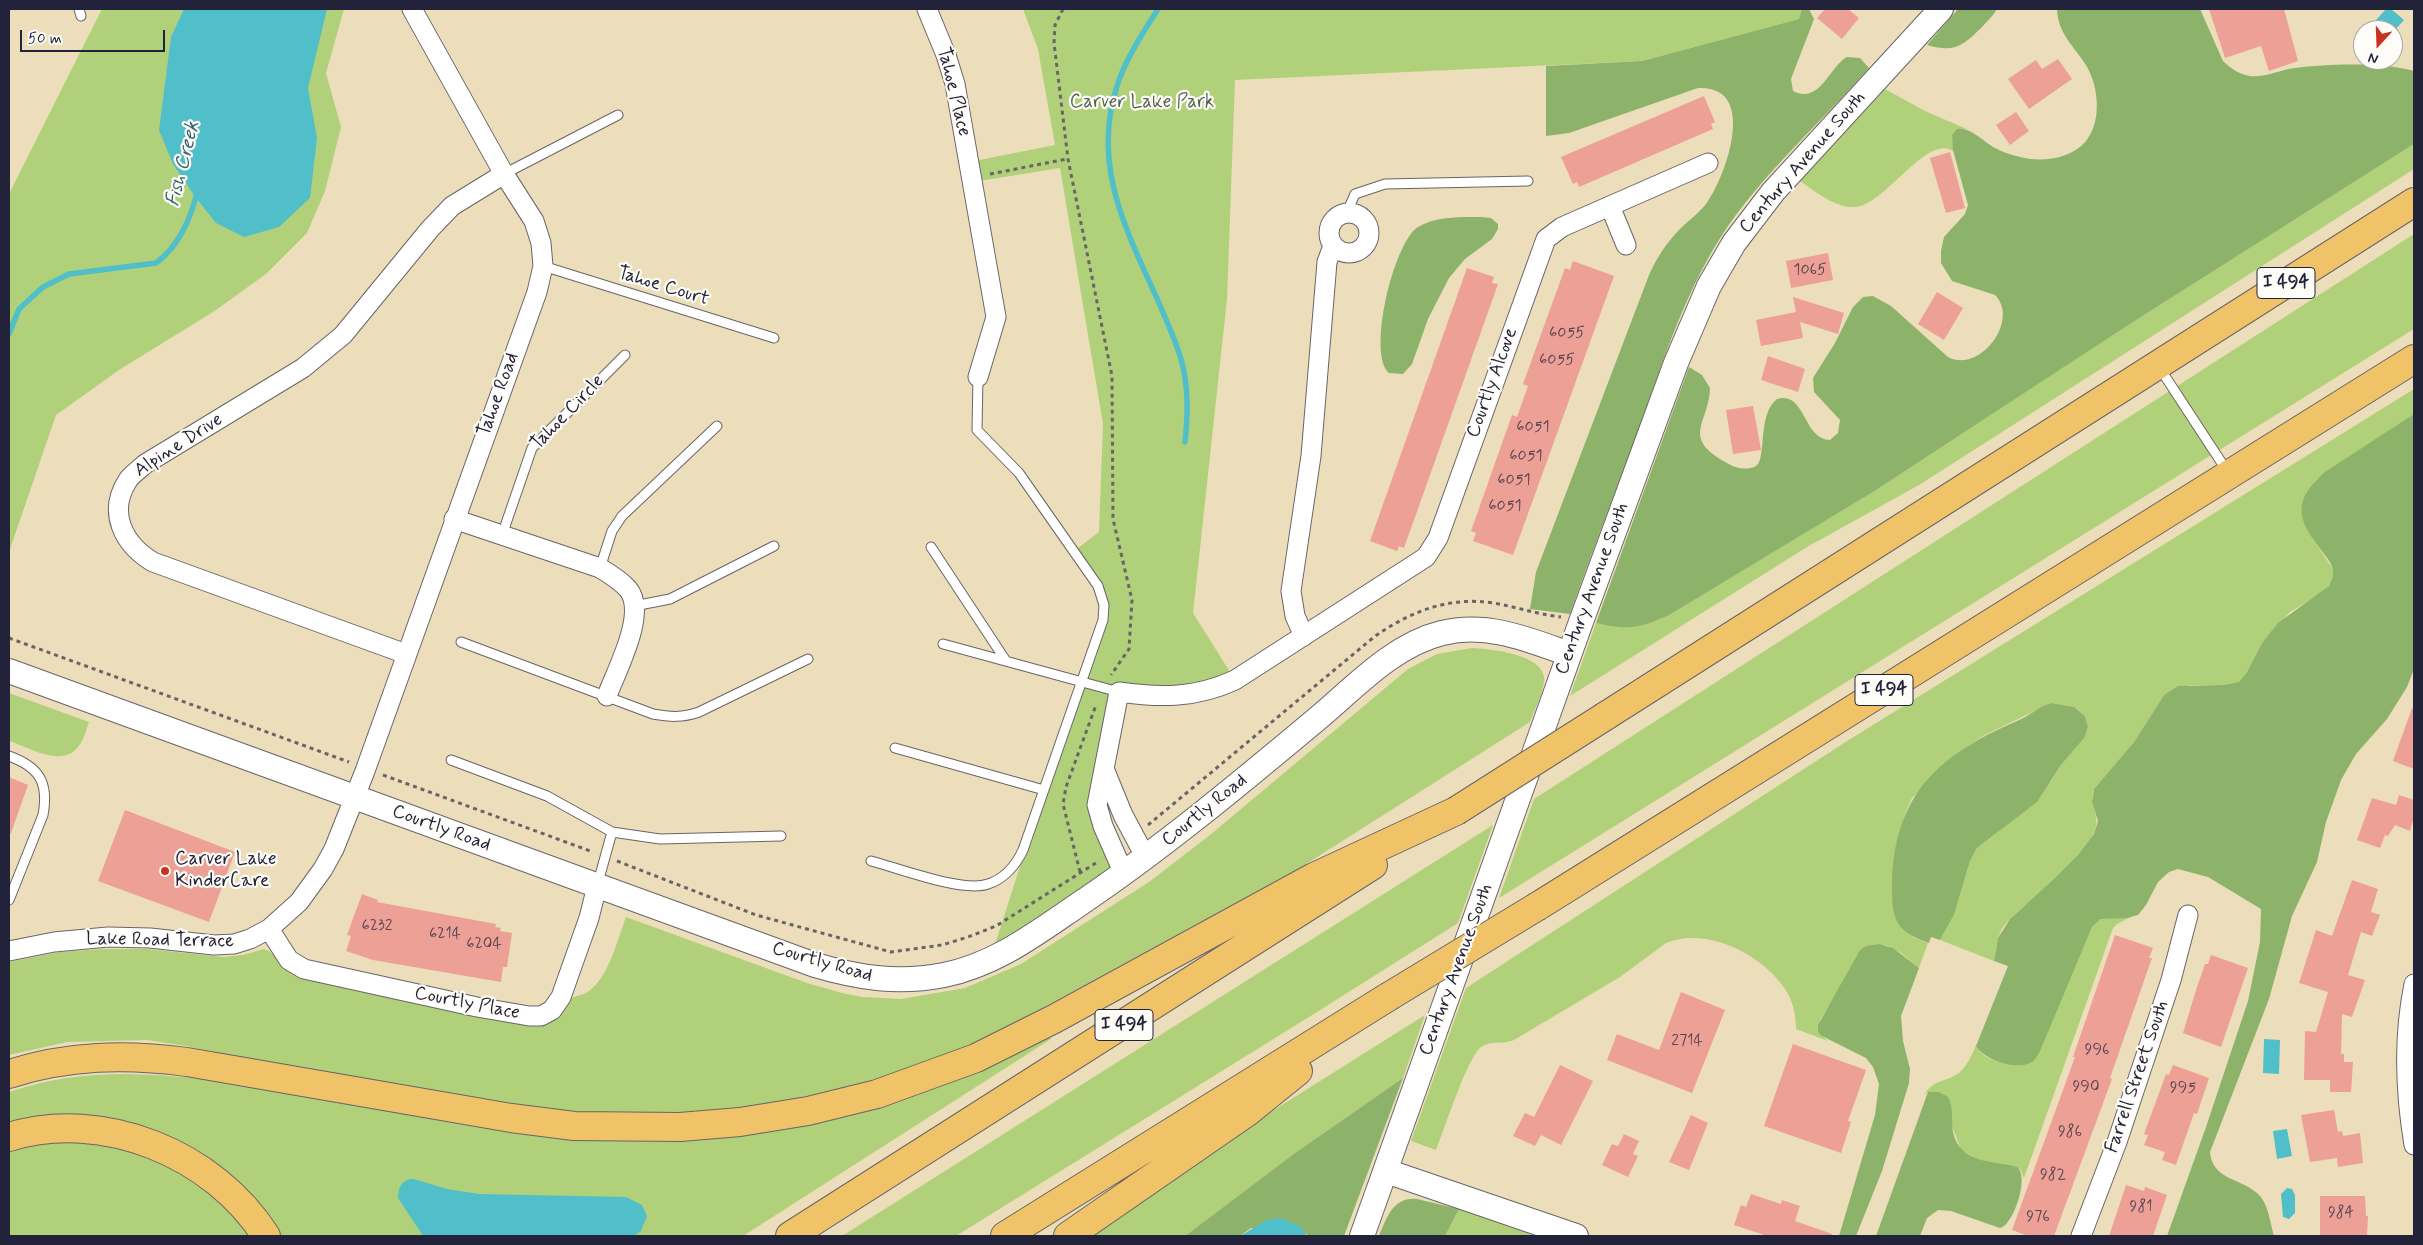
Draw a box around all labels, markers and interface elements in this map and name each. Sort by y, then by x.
scale bar [22,20,168,52]
north arrow [2353,20,2403,70]
text: 50 m [28,29,62,49]
street label: Tahoe Place [931,45,975,139]
text: N [2366,48,2381,68]
street label: Century Avenue South [1735,87,1871,239]
park label: Carver Lake Park [1070,92,1214,114]
water label: Fish Creek [162,119,206,209]
house number: 1065 [1793,261,1827,281]
street label: Tahoe Court [614,262,712,312]
road number: I 494 [2257,268,2315,298]
house number: 6055 [1549,324,1585,344]
street label: Courtly Alcove [1463,325,1523,441]
street label: Tahoe Road [473,350,525,440]
house number: 6055 [1539,351,1575,371]
street label: Tahoe Circle [526,370,610,456]
street label: Alpine Drive [131,409,227,483]
house number: 6051 [1516,418,1550,438]
house number: 6051 [1509,447,1543,467]
house number: 6051 [1497,471,1531,491]
house number: 6051 [1488,497,1522,517]
street label: Century Avenue South [1551,500,1635,678]
road number: I 494 [1855,674,1913,706]
street label: Courtly Road [1158,770,1252,852]
street label: Courtly Road [389,801,493,857]
place label: Carver Lake KinderCare [175,849,277,893]
marker: Carver Lake KinderCare [159,865,171,877]
street label: Century Avenue South [1415,881,1499,1059]
house number: 6232 [361,917,393,937]
house number: 6214 [429,925,461,945]
street label: Lake Road Terrace [86,928,234,954]
house number: 6204 [466,935,502,955]
street label: Courtly Road [769,938,875,988]
street label: Courtly Place [412,983,522,1025]
street label: Farrell Street South [2101,998,2175,1156]
road number: I 494 [1095,1010,1153,1040]
house number: 2714 [1671,1032,1703,1052]
house number: 996 [2085,1041,2109,1061]
house number: 990 [2072,1078,2100,1098]
house number: 995 [2170,1079,2196,1099]
house number: 986 [2058,1123,2082,1143]
house number: 982 [2040,1166,2066,1186]
house number: 981 [2130,1198,2152,1218]
house number: 984 [2328,1204,2354,1224]
house number: 976 [2026,1208,2050,1228]

